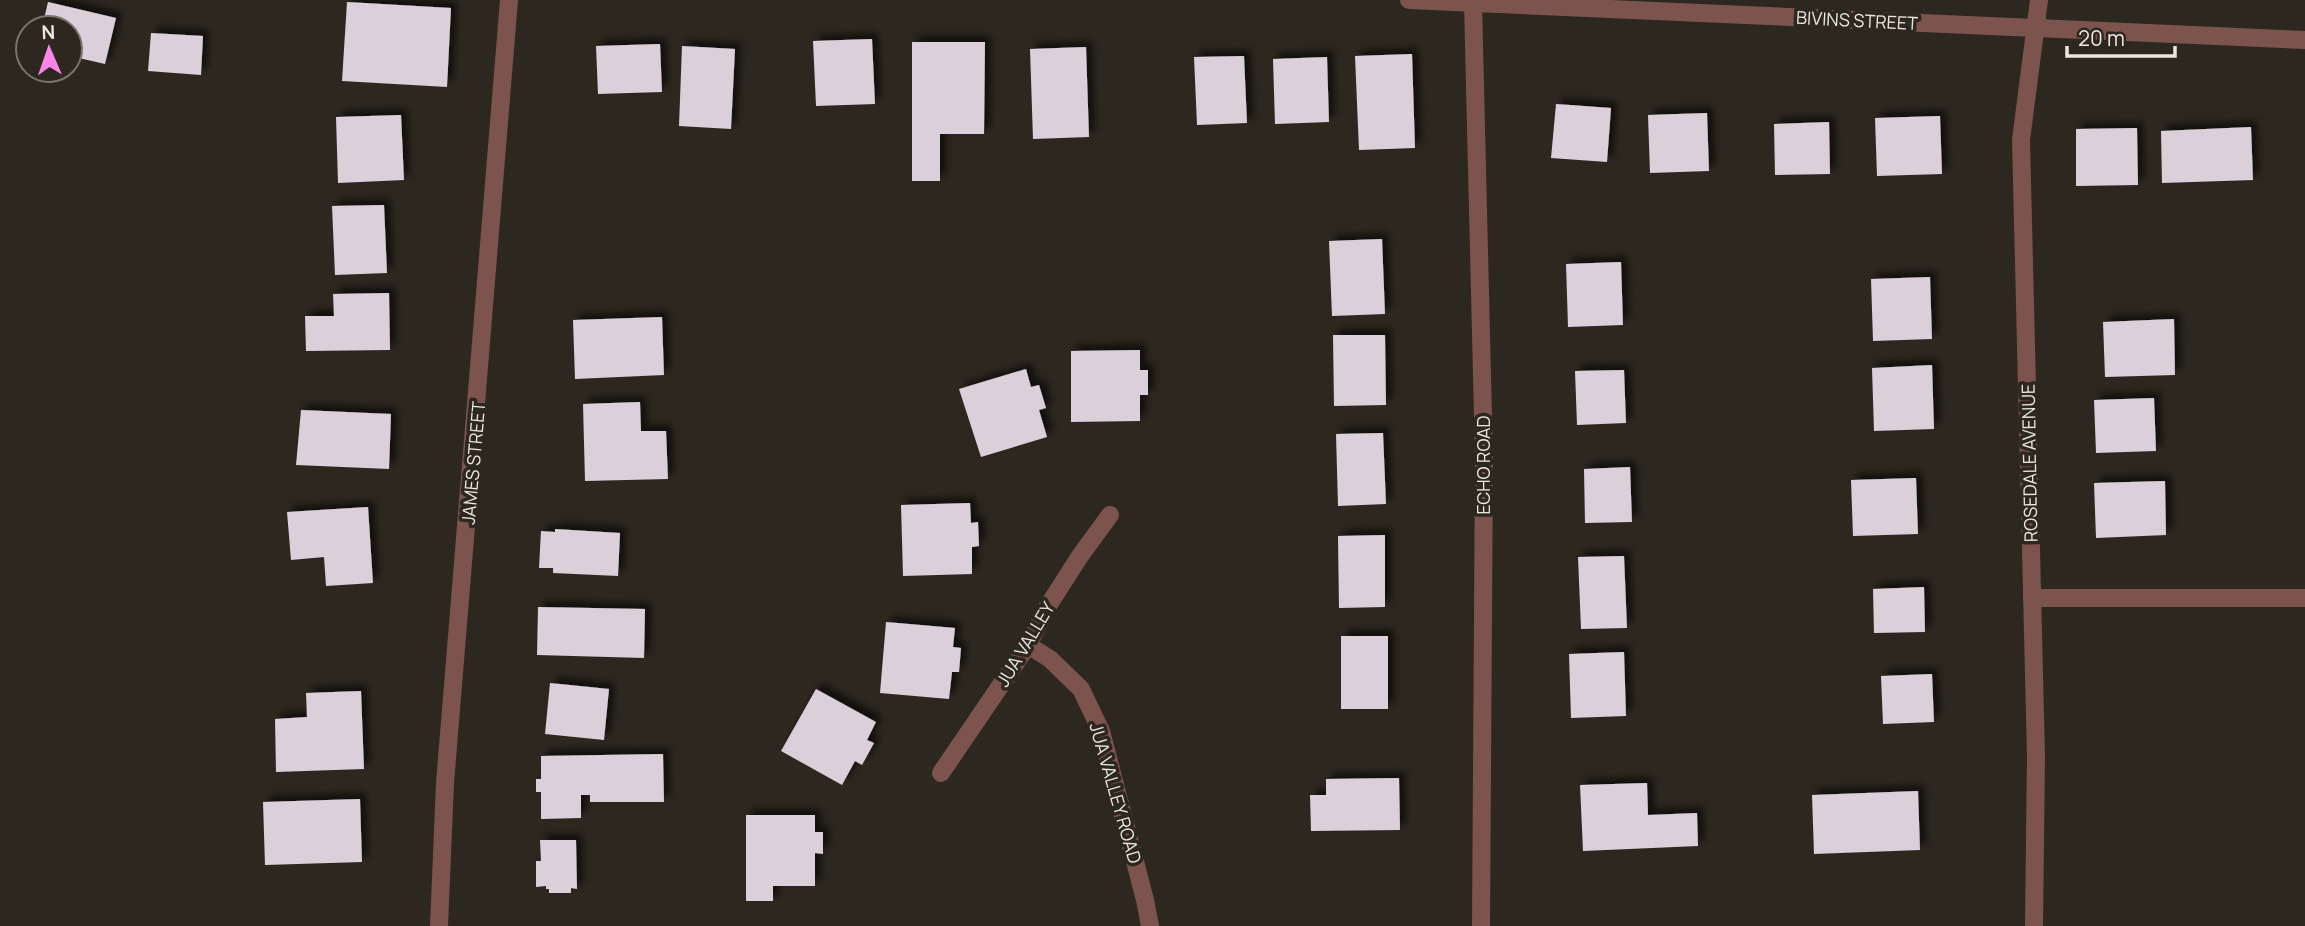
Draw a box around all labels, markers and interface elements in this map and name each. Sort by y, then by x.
street label: BIVINS STREET [1796,5,1919,35]
north arrow [14,14,84,84]
scale bar [2067,14,2176,58]
text: N [41,19,56,45]
text: 20 m [2078,24,2125,52]
street label: ROSEDALE AVENUE [2016,384,2042,542]
street label: JAMES STREET [456,400,490,526]
street label: ECHO ROAD [1471,415,1495,515]
street label: JUA VALLEY [990,596,1060,691]
street label: JUA VALLEY ROAD [1084,720,1148,866]

